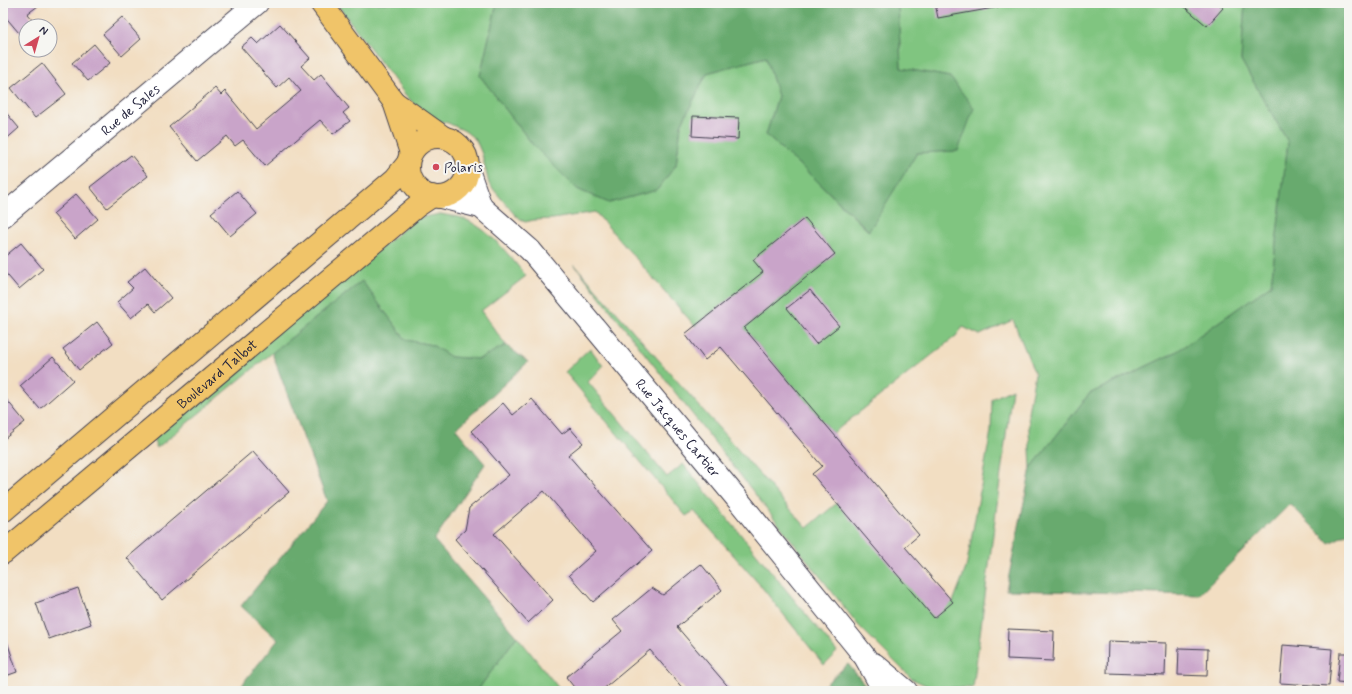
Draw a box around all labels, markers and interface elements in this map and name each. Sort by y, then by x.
north arrow [18,18,58,58]
text: N [36,23,51,39]
street label: Rue de Sales [98,80,164,140]
place label: Polaris [444,159,483,177]
marker: Polaris [431,162,441,172]
street label: Boulevard Talbot [174,336,261,413]
street label: Rue Jacques Cartier [631,375,724,482]

